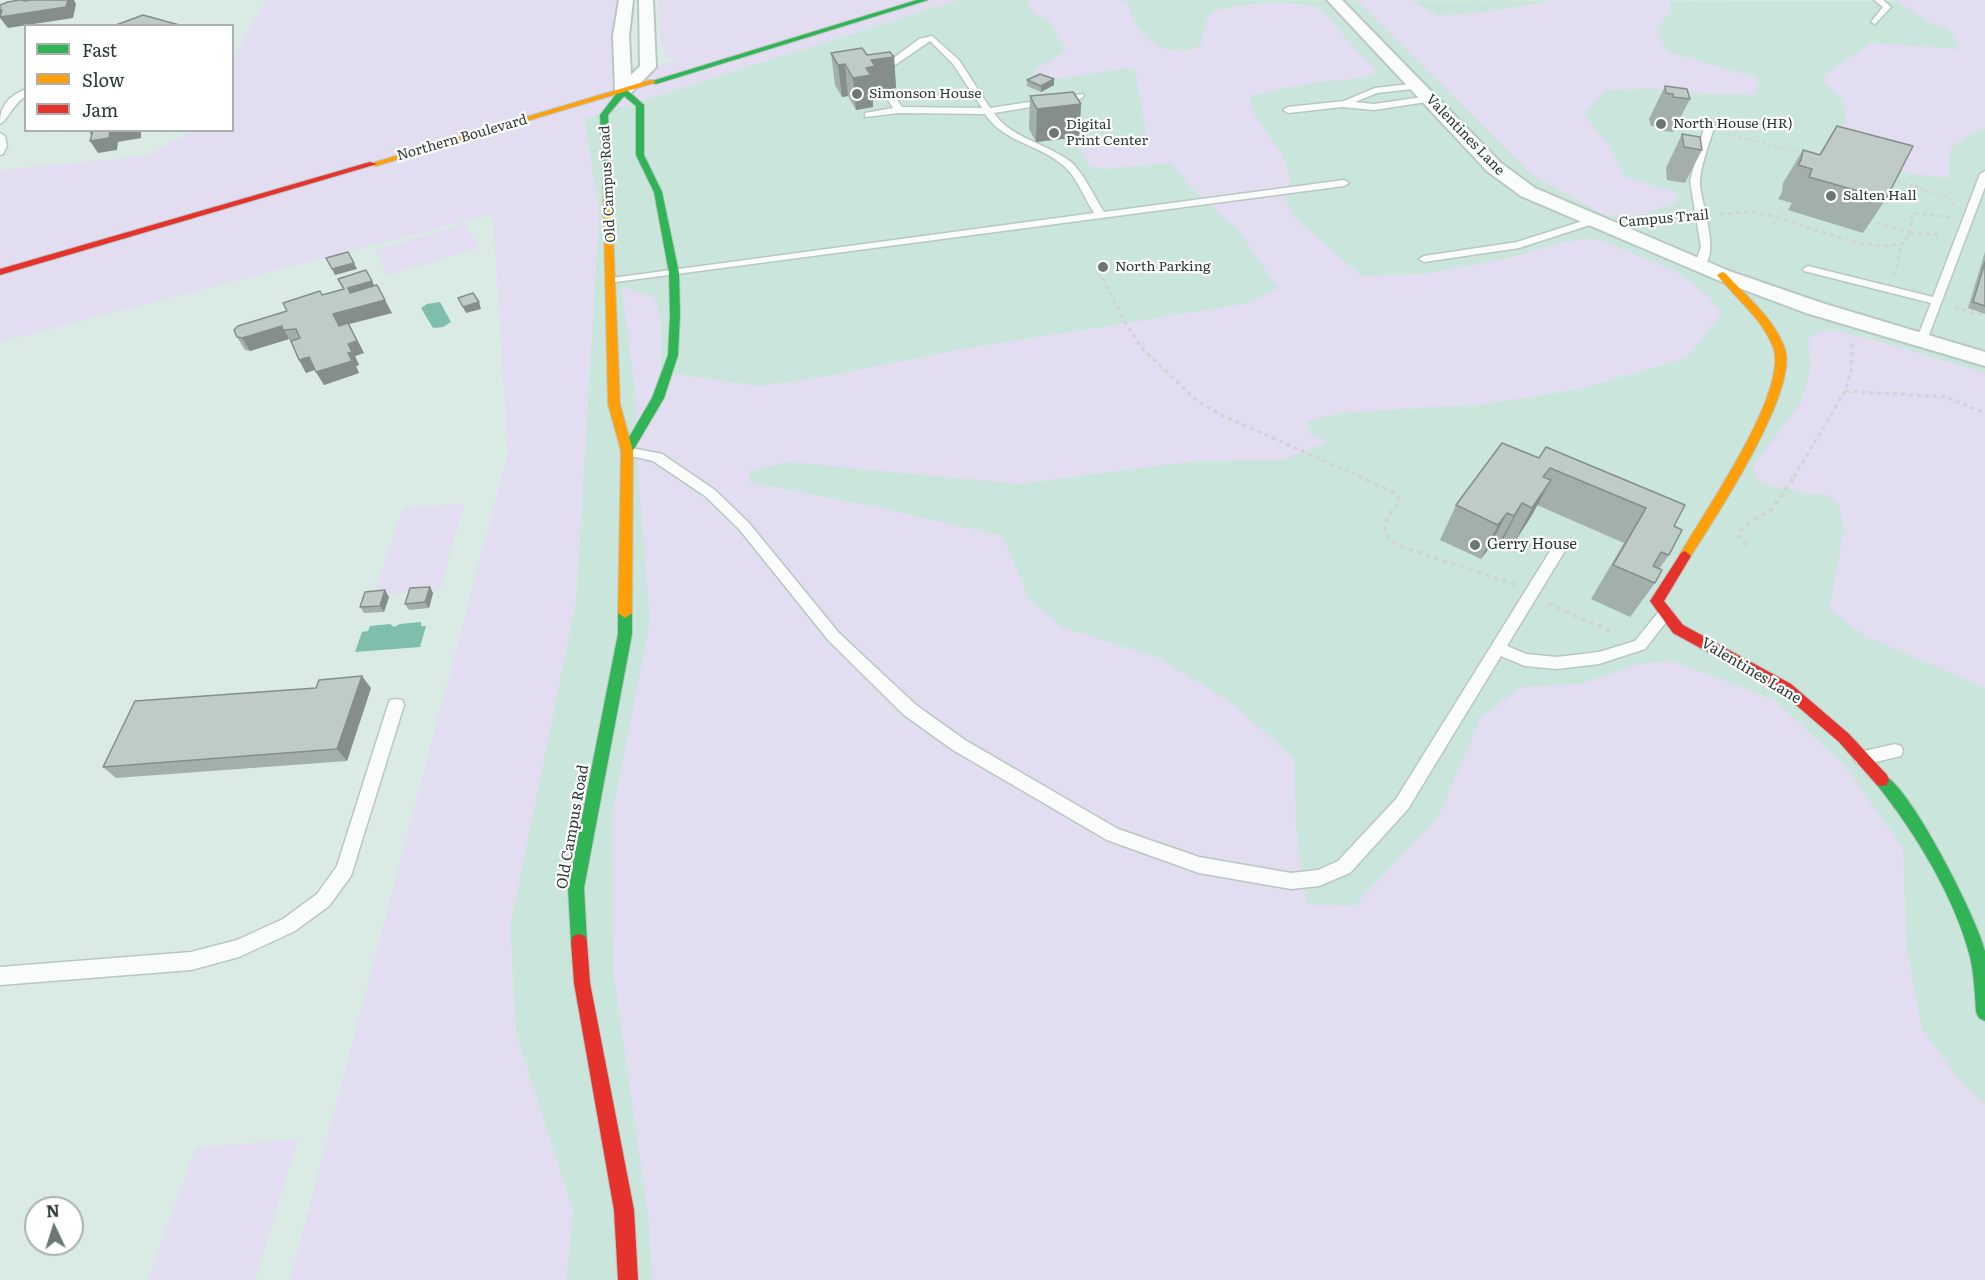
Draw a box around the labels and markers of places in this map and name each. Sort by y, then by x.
place label: Simonson House [869,86,981,102]
marker: Simonson House [850,87,864,101]
place label: North House (HR) [1673,116,1793,132]
place label: Digital Print Center [1066,117,1148,150]
marker: North House (HR) [1654,117,1668,131]
marker: Digital Print Center [1047,126,1061,140]
place label: Salten Hall [1843,188,1917,204]
marker: Salten Hall [1824,189,1838,203]
place label: North Parking [1115,259,1211,275]
marker: North Parking [1096,260,1110,274]
place label: Gerry House [1487,536,1577,554]
marker: Gerry House [1468,538,1482,552]

